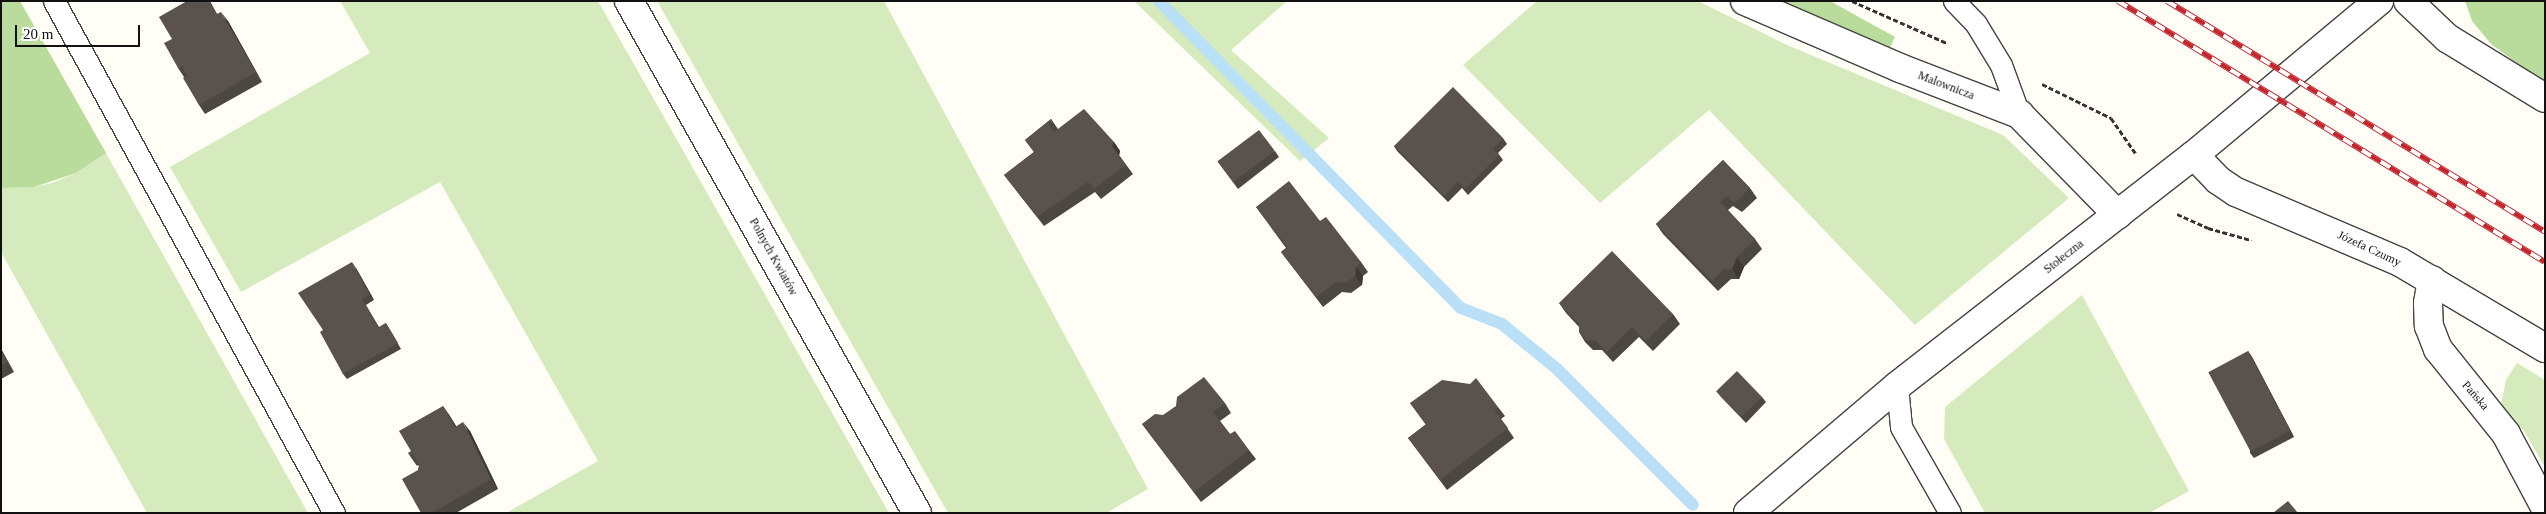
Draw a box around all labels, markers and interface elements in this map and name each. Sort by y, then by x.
scale bar [18,15,142,47]
text: 20 m [23,26,53,42]
street label: Malownicza [1916,69,1976,103]
street label: Polnych Kwiatów [746,216,800,298]
street label: Józefa Czumy [2335,228,2403,270]
street label: Stołeczna [2041,237,2087,277]
street label: Pańska [2458,378,2492,414]

